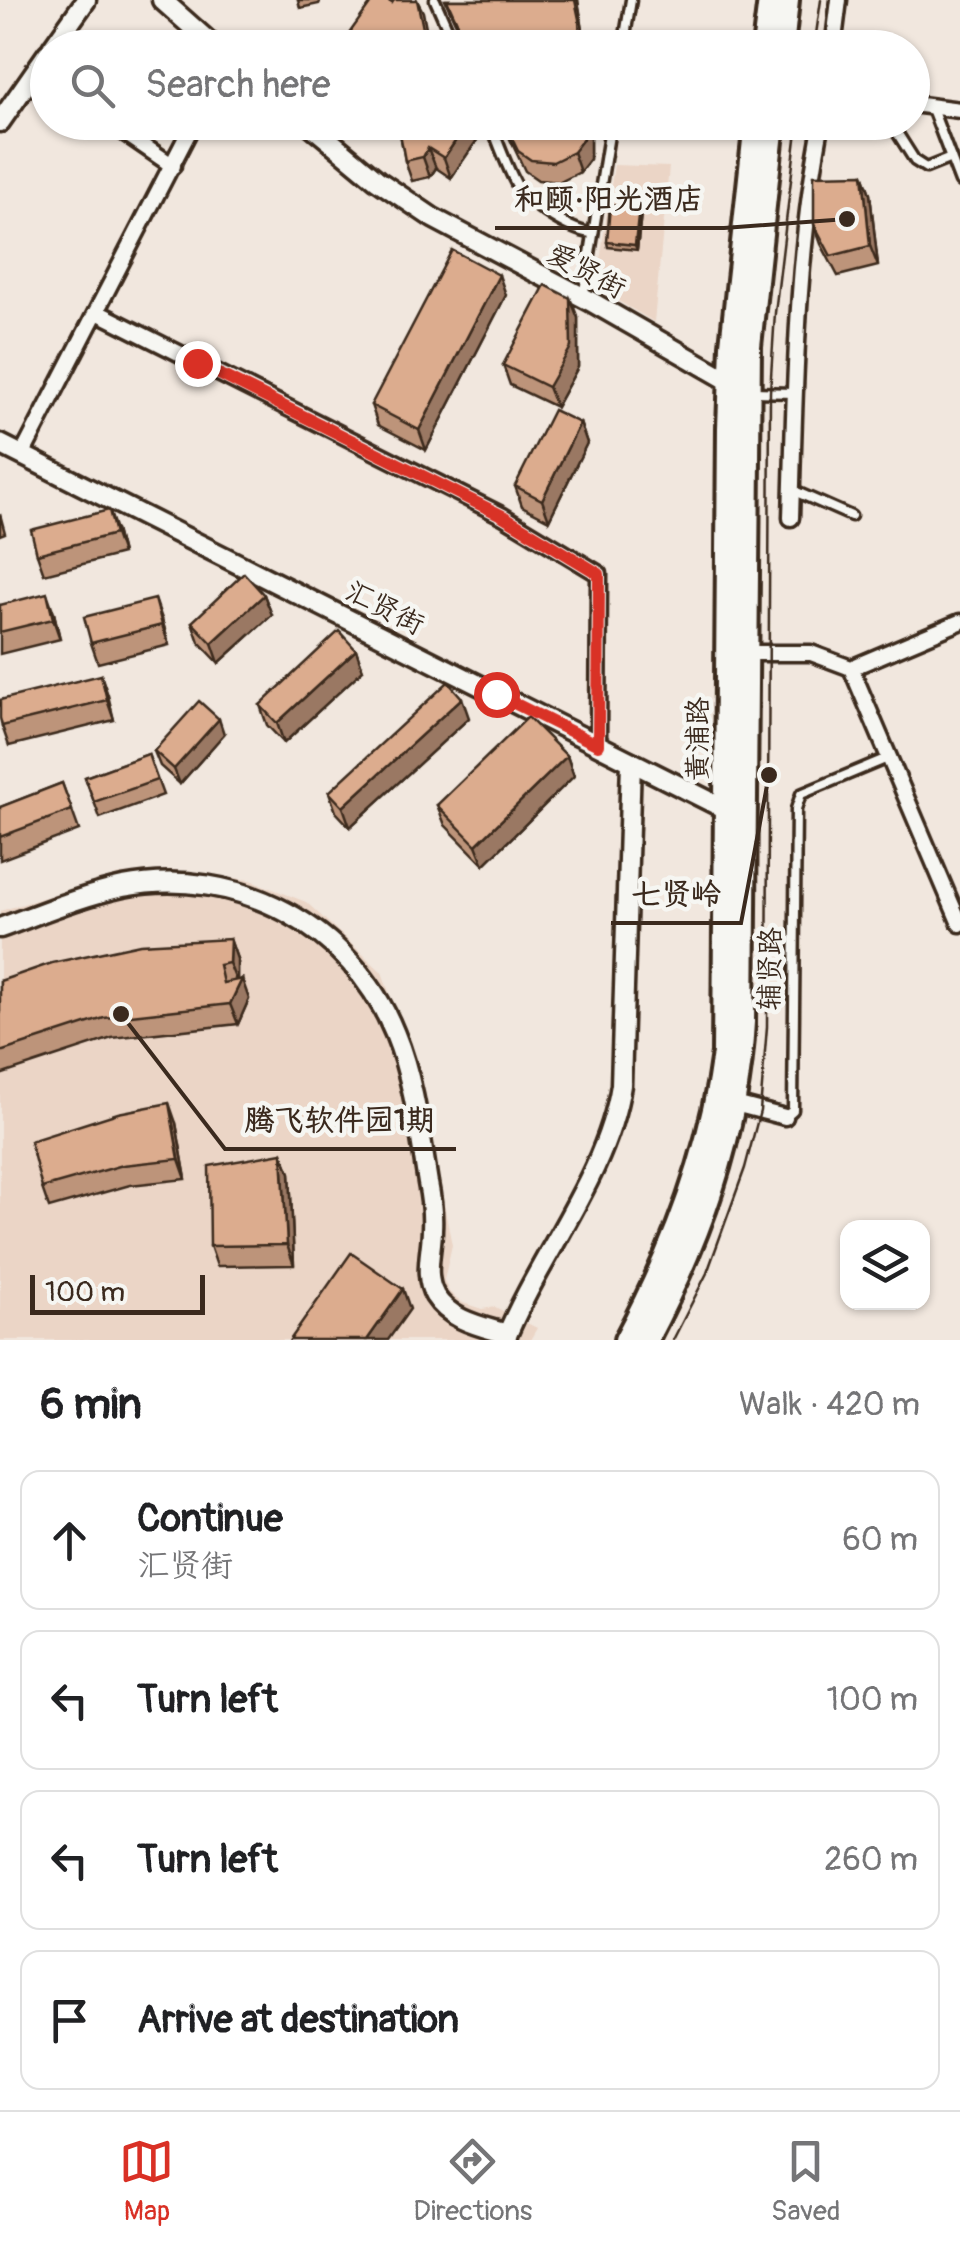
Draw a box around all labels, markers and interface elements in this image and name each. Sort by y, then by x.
search box [30,30,930,140]
icon: search [65,58,120,113]
text: Search here [145,61,331,109]
callout: 和颐·阳光酒店 [495,168,724,228]
text: 和颐·阳光酒店 [514,181,704,218]
street label: 爱贤街 [541,236,632,306]
route end [175,341,221,387]
street label: 汇贤街 [339,574,430,643]
route start [474,672,520,718]
street label: 黄浦路 [681,697,716,781]
callout: 七贤岭 [611,863,741,923]
text: 七贤岭 [631,876,721,913]
street label: 辅贤路 [752,927,789,1011]
callout: 腾飞软件园1期 [225,1089,456,1149]
text: 腾飞软件园1期 [244,1102,436,1139]
map controls [840,1220,930,1310]
button: layers [840,1220,930,1310]
scale bar [30,1270,205,1314]
text: 100 m [45,1275,125,1310]
text: 6 min [40,1379,142,1431]
text: Walk · 420 m [739,1385,920,1425]
text: Continue [137,1495,283,1543]
icon: ahead [42,1513,97,1568]
text: 60 m [842,1520,918,1560]
text: 汇贤街 [137,1546,233,1586]
icon: left [42,1673,97,1728]
text: Turn left [137,1676,278,1724]
text: 100 m [826,1680,918,1720]
icon: left [42,1833,97,1888]
text: Turn left [137,1836,278,1884]
text: 260 m [824,1840,918,1880]
icon: arrive [42,1993,97,2048]
text: Arrive at destination [137,1996,459,2044]
tab: Map [119,2134,174,2229]
tab: Directions [413,2134,532,2229]
tab: Saved [771,2134,841,2229]

